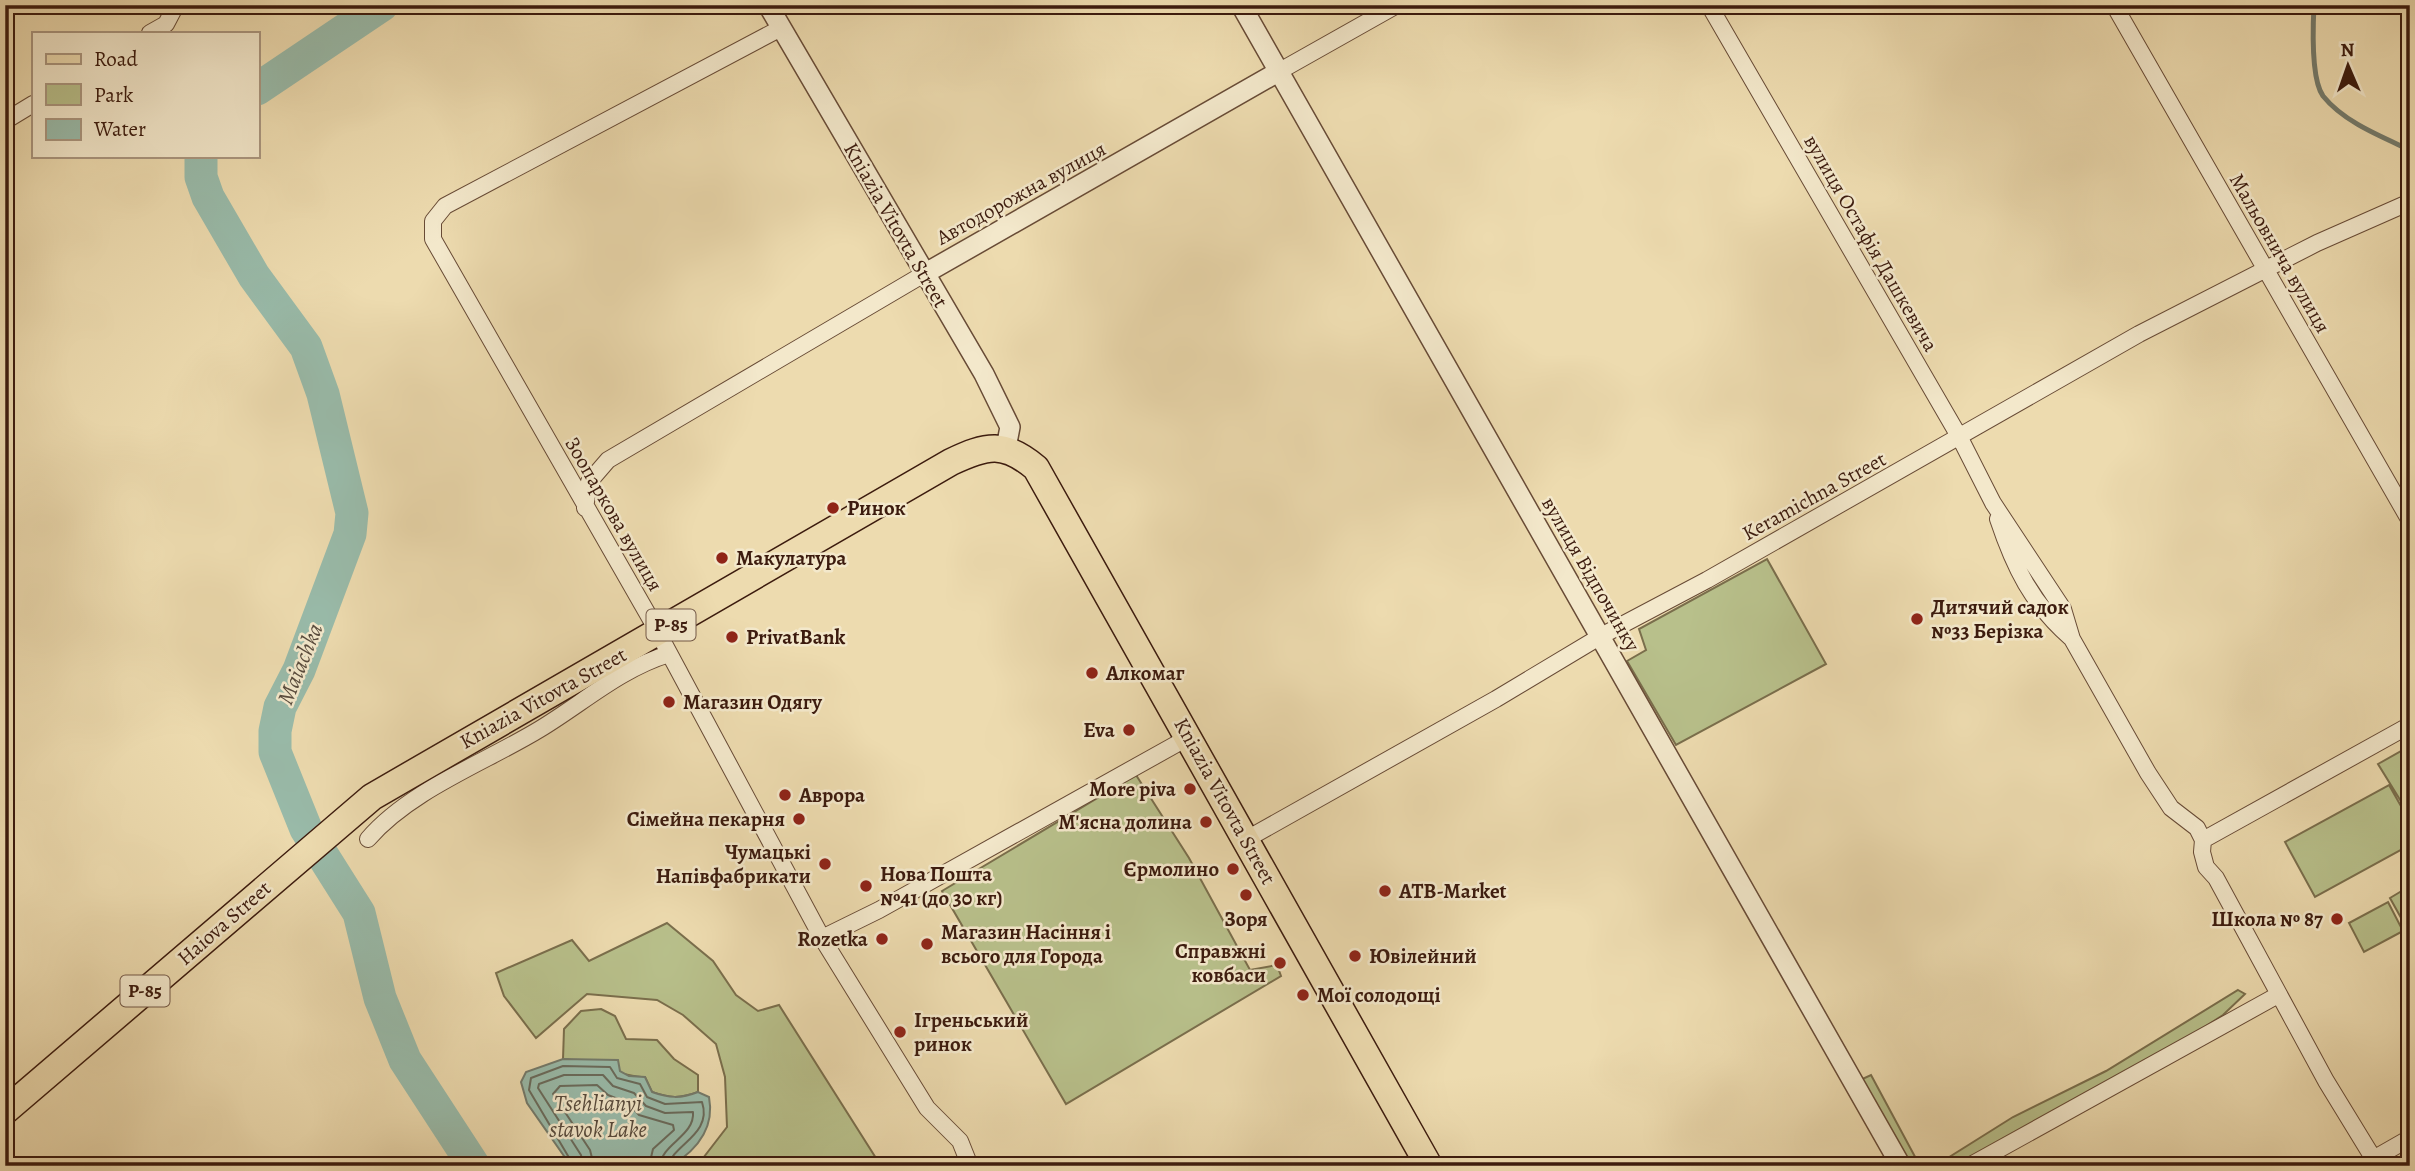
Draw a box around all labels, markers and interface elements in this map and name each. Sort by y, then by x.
legend [32,32,259,158]
north arrow [2314,32,2384,102]
text: N [2340,37,2355,63]
text: Road [94,45,138,73]
text: Park [94,81,134,109]
text: Water [93,115,146,143]
street label: вулиця Остафія Дашкевича [1797,129,1945,357]
street label: Автодорожна вулиця [930,135,1111,252]
street label: Kniazia Vitovta Street [837,137,955,313]
street label: Мальовнича вулиця [2223,168,2337,338]
street label: Зоопаркова вулиця [558,432,670,596]
street label: Keramichna Street [1737,445,1891,547]
street label: вулиця Відпочинку [1535,492,1647,657]
place label: Ринок [847,494,906,522]
marker: Ринок [825,500,841,516]
place label: Макулатура [736,544,847,572]
marker: Макулатура [714,550,730,566]
place label: Дитячий садок №33 Берізка [1931,593,2069,645]
road number: Р-85 [646,610,696,640]
marker: Дитячий садок №33 Берізка [1909,611,1925,627]
water label: Maiachka [270,618,330,709]
place label: PrivatBank [746,623,846,651]
marker: PrivatBank [724,629,740,645]
street label: Kniazia Vitovta Street [455,640,632,756]
place label: Алкомаг [1105,659,1185,687]
marker: Алкомаг [1084,665,1100,681]
place label: Магазин Одягу [683,688,823,716]
marker: Магазин Одягу [661,694,677,710]
street label: Kniazia Vitovta Street [1167,713,1283,890]
place label: Eva [1083,716,1116,744]
marker: Eva [1121,722,1137,738]
place label: More piva [1089,775,1177,803]
place label: Аврора [798,781,865,809]
marker: More piva [1182,781,1198,797]
marker: Аврора [777,787,793,803]
place label: Сімейна пекарня [627,805,785,833]
place label: М'ясна долина [1058,808,1192,836]
marker: Сімейна пекарня [791,811,807,827]
marker: М'ясна долина [1198,814,1214,830]
place label: Чумацькі Напівфабрикати [656,838,811,890]
place label: Єрмолино [1124,855,1219,883]
marker: Чумацькі Напівфабрикати [817,856,833,872]
place label: Нова Пошта №41 (до 30 кг) [880,860,1003,912]
marker: Єрмолино [1225,861,1241,877]
street label: Haiova Street [171,874,277,972]
place label: ATB-Market [1398,877,1507,905]
marker: Нова Пошта №41 (до 30 кг) [858,878,874,894]
marker: ATB-Market [1377,883,1393,899]
marker: Зоря [1238,887,1254,903]
place label: Зоря [1224,905,1268,933]
place label: Школа № 87 [2211,905,2323,933]
marker: Школа № 87 [2329,911,2345,927]
place label: Магазин Насіння і всього для Города [941,918,1111,970]
place label: Rozetka [797,925,869,953]
marker: Rozetka [874,931,890,947]
marker: Магазин Насіння і всього для Города [919,936,935,952]
place label: Справжні ковбаси [1175,937,1266,989]
place label: Ювілейний [1369,942,1477,970]
marker: Ювілейний [1347,948,1363,964]
marker: Справжні ковбаси [1272,955,1288,971]
road number: Р-85 [120,976,170,1007]
place label: Мої солодощі [1317,981,1441,1009]
marker: Мої солодощі [1295,987,1311,1003]
place label: Ігреньський ринок [914,1006,1028,1058]
marker: Ігреньський ринок [892,1024,908,1040]
water label: Tsehlianyi stavok Lake [549,1088,647,1145]

